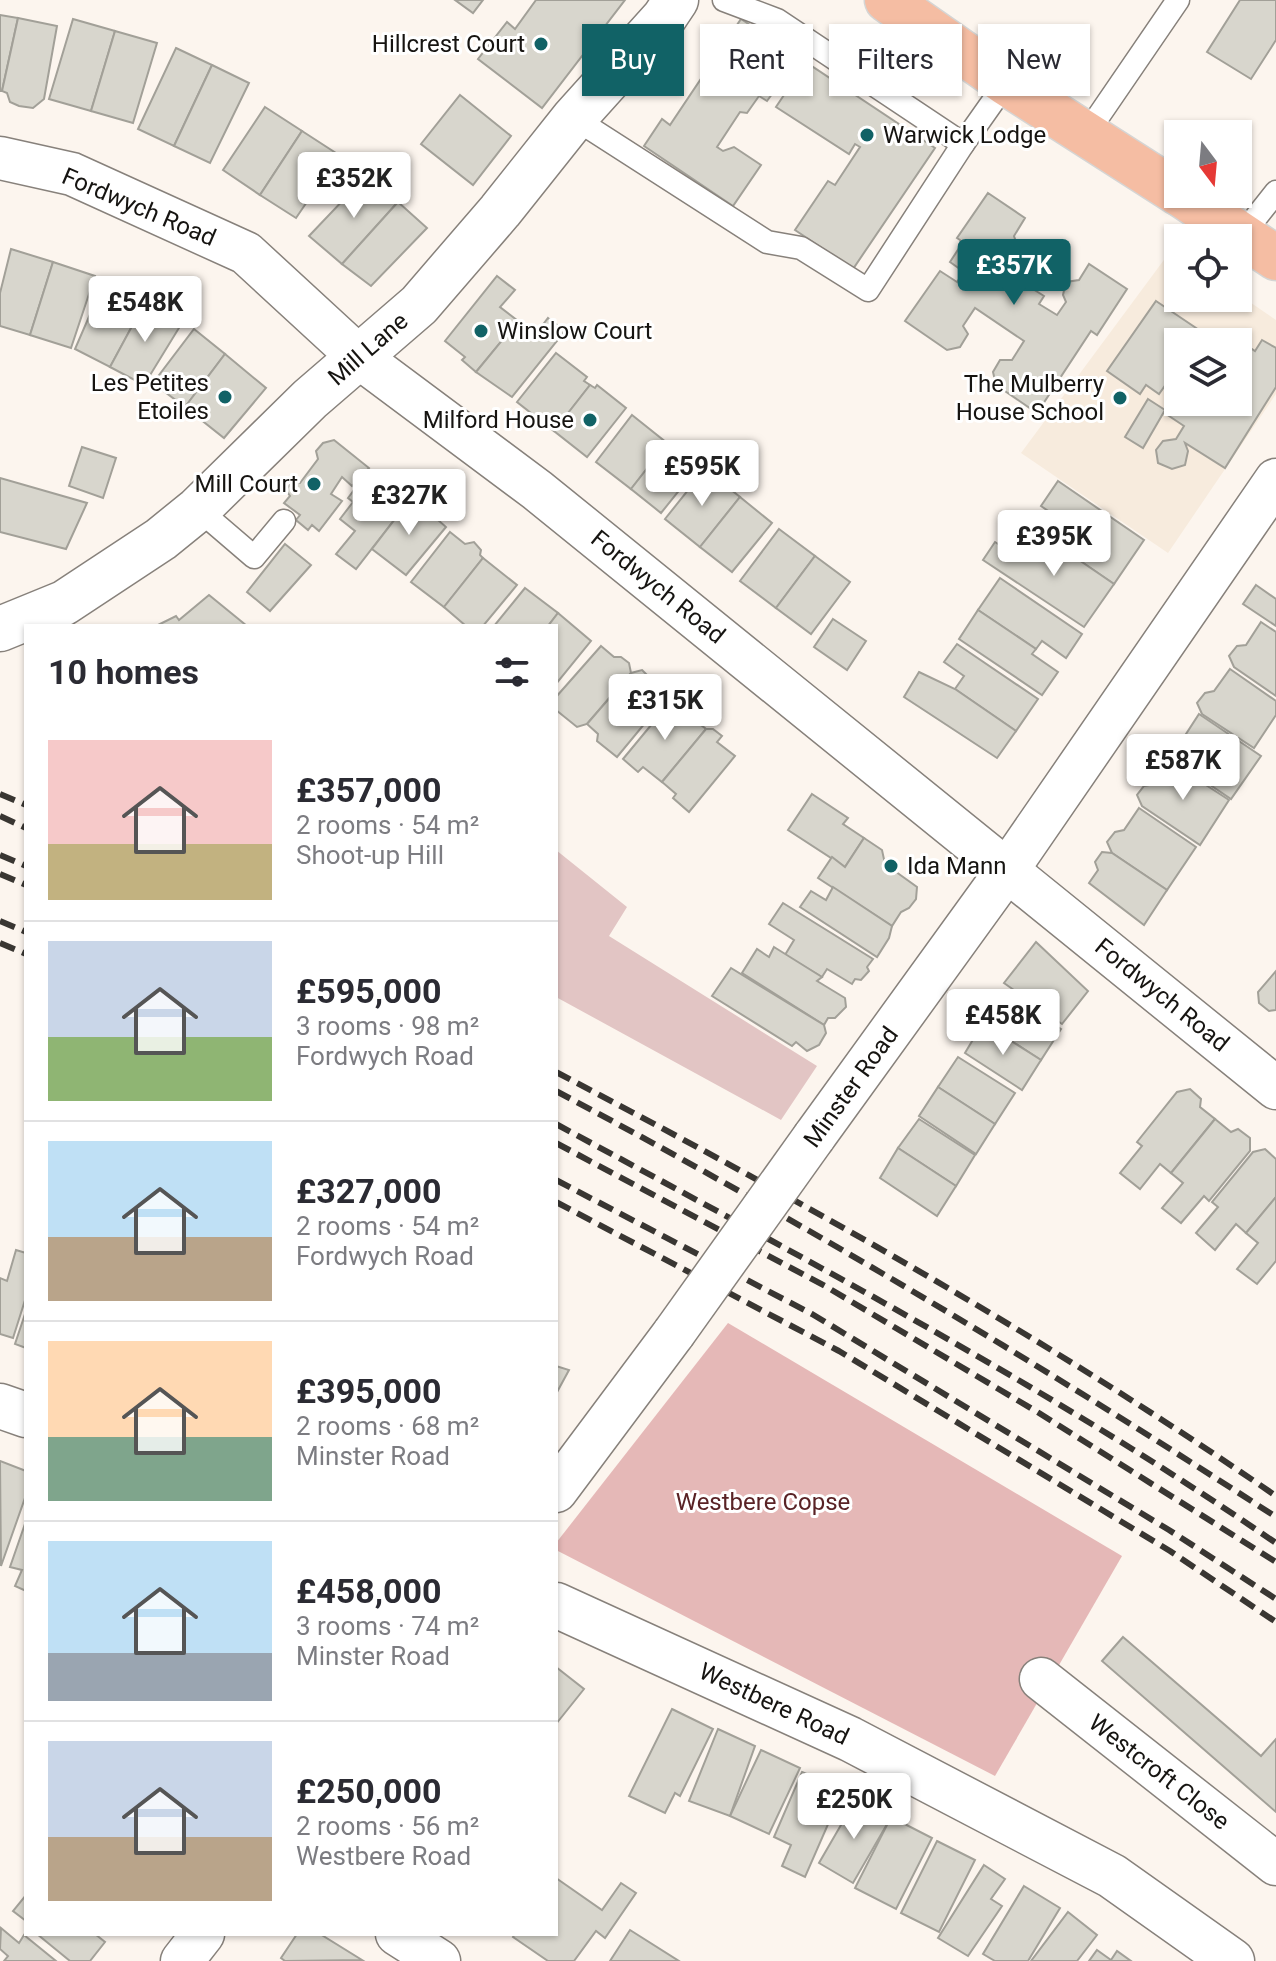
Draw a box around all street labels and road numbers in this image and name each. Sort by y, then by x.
street label: Fordwych Road [58,162,220,252]
street label: Mill Lane [322,307,414,391]
street label: Fordwych Road [585,524,731,650]
street label: Fordwych Road [1089,932,1235,1058]
street label: Minster Road [798,1021,904,1153]
street label: Westbere Road [695,1657,853,1751]
street label: Westcroft Close [1083,1708,1235,1836]

